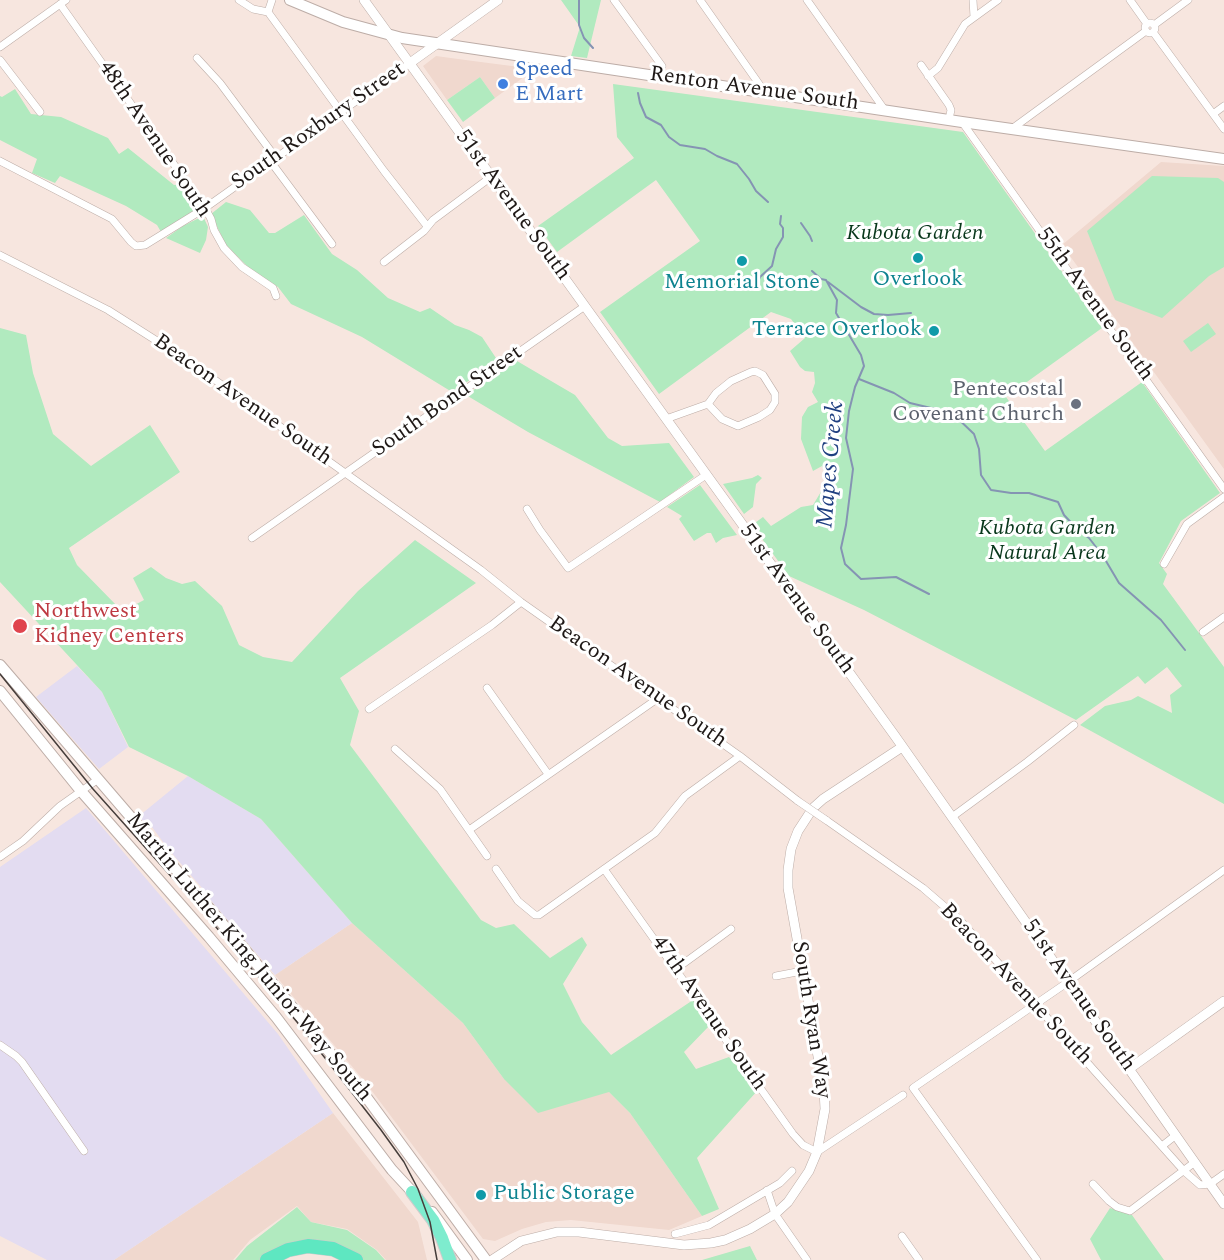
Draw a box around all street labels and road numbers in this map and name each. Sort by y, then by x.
street label: 48th Avenue South [92,57,216,223]
street label: South Roxbury Street [227,57,411,197]
street label: Renton Avenue South [648,62,860,118]
street label: 51st Avenue South [449,126,575,286]
street label: 55th Avenue South [1029,223,1159,387]
street label: Beacon Avenue South [148,329,336,473]
street label: South Bond Street [368,340,528,464]
street label: 51st Avenue South [733,520,859,680]
street label: Beacon Avenue South [543,611,731,755]
street label: Martin Luther King Junior Way South [119,808,377,1108]
street label: Beacon Avenue South [933,898,1097,1072]
street label: 51st Avenue South [1016,915,1140,1077]
street label: 47th Avenue South [645,931,771,1097]
street label: South Ryan Way [785,939,835,1101]

